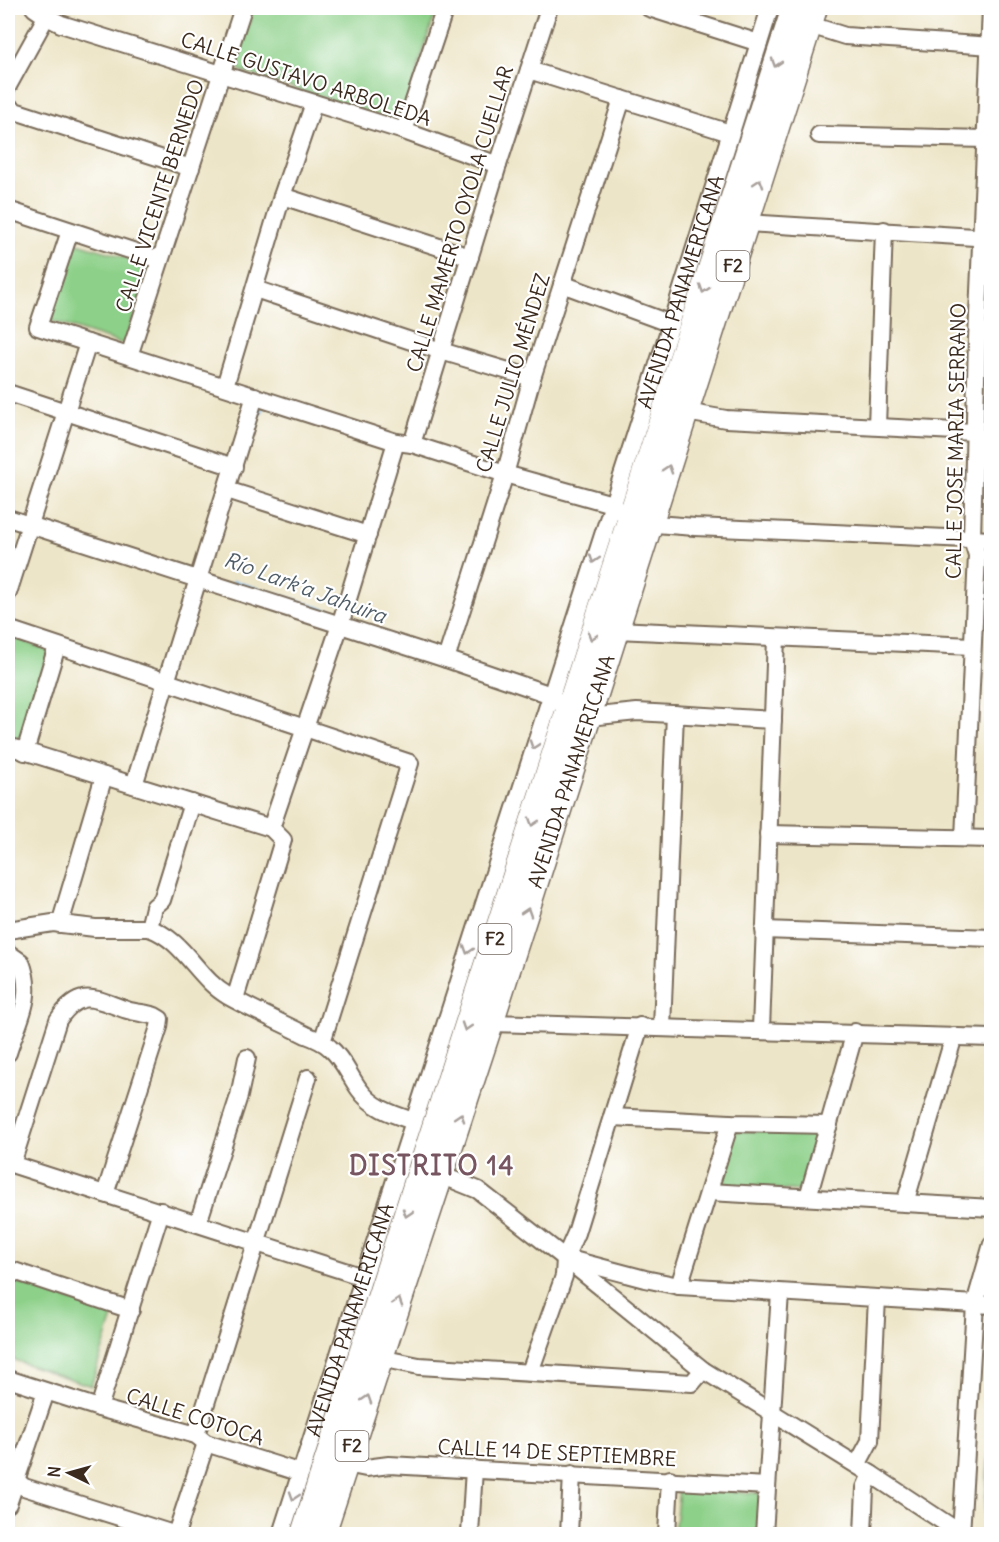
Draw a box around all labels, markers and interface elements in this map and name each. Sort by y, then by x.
street label: CALLE GUSTAVO ARBOLEDA [178,26,435,131]
one-way arrow [771,57,783,68]
street label: CALLE MAMERTO OYOLA CUELLAR [401,62,518,375]
street label: CALLE VICENTE BERNEDO [110,76,209,316]
street label: AVENIDA PANAMERICANA [632,172,729,412]
one-way arrow [752,178,765,189]
road number: F2 [716,251,750,281]
street label: CALLE JULIO MÉNDEZ [470,270,555,476]
one-way arrow [698,283,711,294]
street label: CALLE JOSE MARIA SERRANO [941,303,970,579]
one-way arrow [661,464,673,475]
water label: Río Lark’a Jahuira [220,546,391,630]
one-way arrow [589,553,602,564]
one-way arrow [587,630,599,641]
street label: AVENIDA PANAMERICANA [522,651,620,891]
one-way arrow [529,739,542,750]
one-way arrow [527,816,540,827]
one-way arrow [520,907,532,918]
road number: F2 [478,924,512,954]
one-way arrow [463,945,475,955]
one-way arrow [461,1021,474,1032]
one-way arrow [453,1112,465,1123]
district label: DISTRITO 14 [349,1149,515,1182]
street label: AVENIDA PANAMERICANA [300,1200,399,1439]
one-way arrow [401,1207,414,1218]
one-way arrow [391,1297,404,1308]
street label: CALLE COTOCA [123,1382,267,1451]
one-way arrow [360,1394,372,1405]
road number: F2 [336,1431,368,1461]
street label: CALLE 14 DE SEPTIEMBRE [437,1434,677,1471]
north arrow [39,1443,99,1503]
text: N [44,1465,65,1478]
one-way arrow [289,1490,301,1501]

